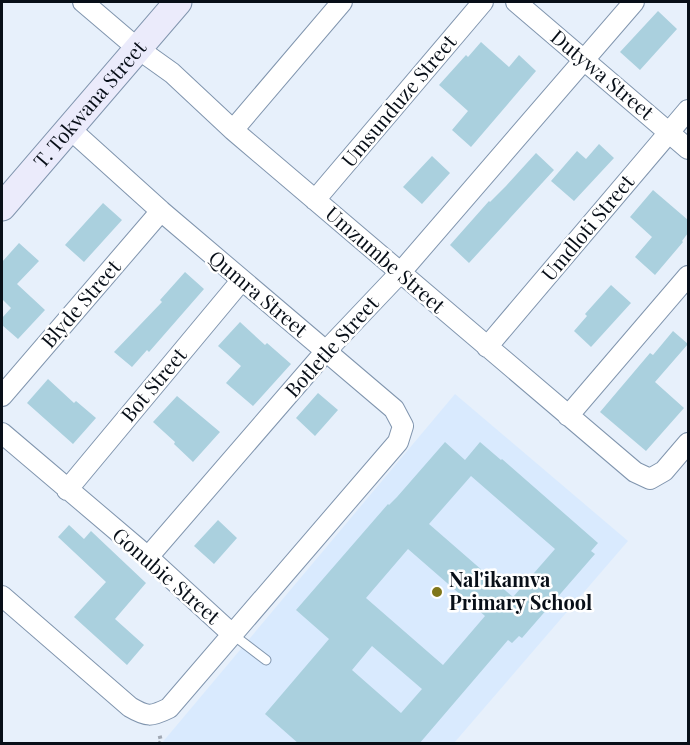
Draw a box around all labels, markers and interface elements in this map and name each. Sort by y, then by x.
street label: Dutywa Street [546,23,661,126]
street label: Umsunduze Street [334,27,462,172]
street label: T. Tokwana Street [26,33,152,173]
street label: Umdloti Street [534,168,640,286]
street label: Umzumbe Street [321,199,452,319]
street label: Qumra Street [204,243,315,343]
street label: Blyde Street [34,253,126,353]
street label: Botletle Street [278,289,384,402]
street label: Bot Street [114,341,192,427]
street label: Gonubie Street [107,521,227,630]
place label: Nal'ikamva Primary School [449,565,592,615]
marker: Nal'ikamva Primary School [430,585,444,599]

